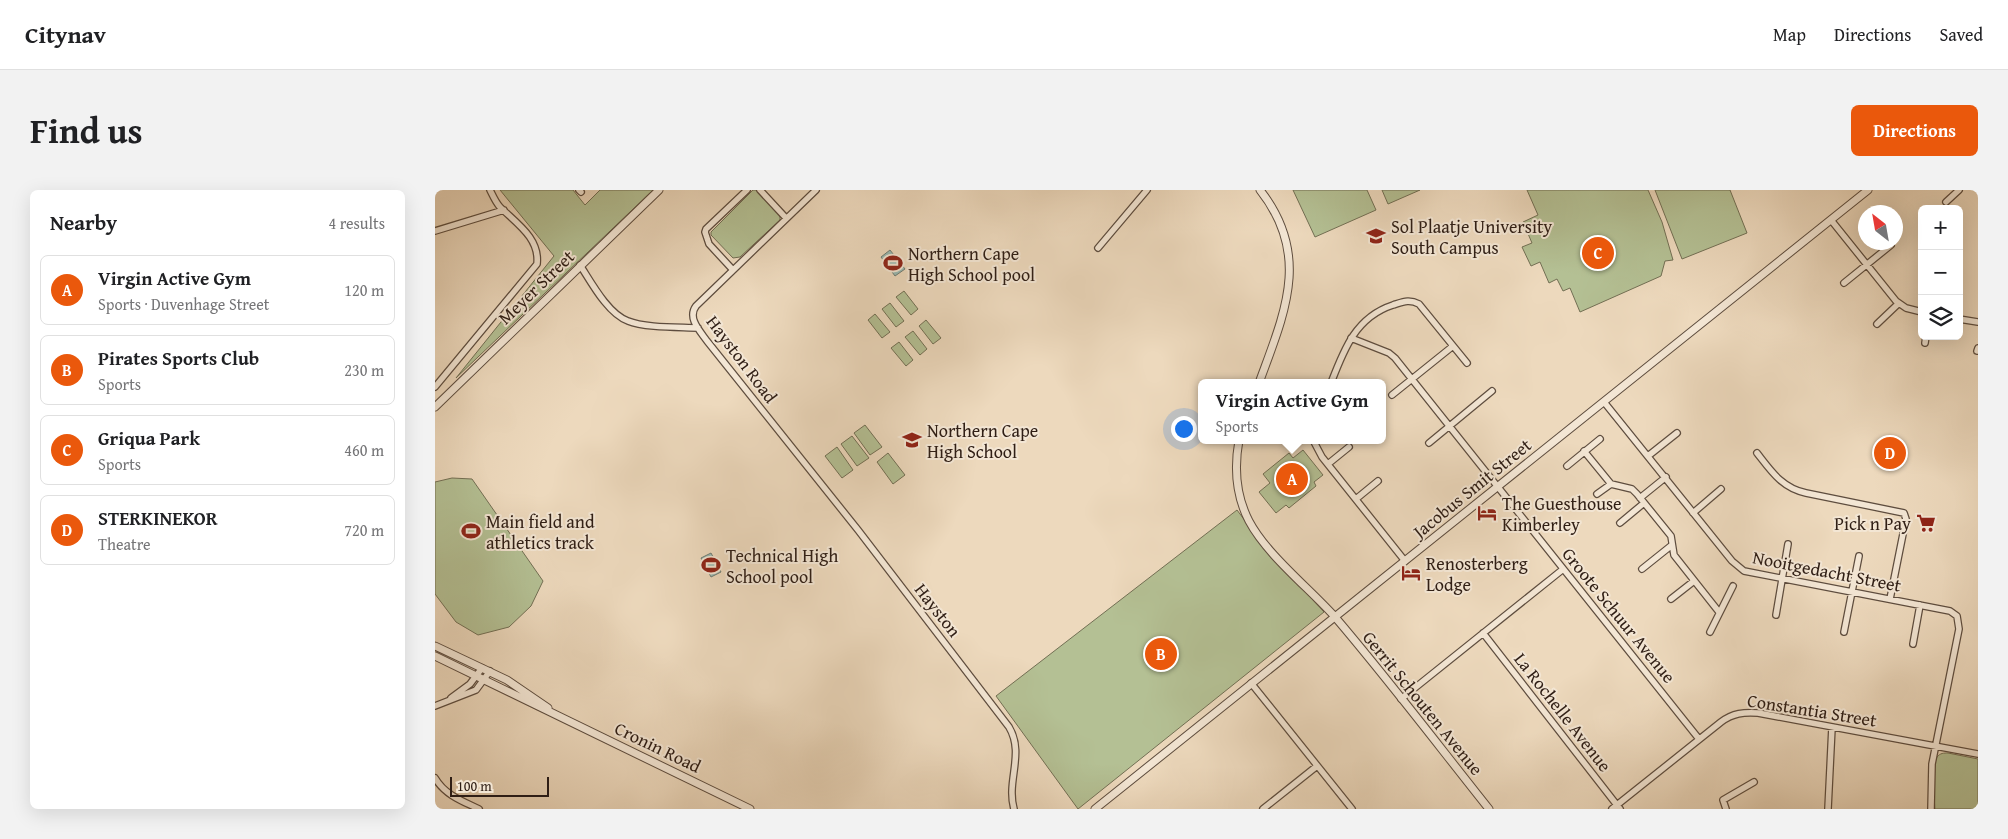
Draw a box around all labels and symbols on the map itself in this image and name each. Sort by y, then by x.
north arrow [1858,205,1903,250]
place label: Sol Plaatje University South Campus [1391,213,1552,261]
school or university icon: Sol Plaatje University South Campus [1365,225,1387,247]
pin: C [1582,234,1614,272]
place label: Northern Cape High School pool [908,240,1035,288]
street label: Meyer Street [492,243,581,330]
sports icon: Northern Cape High School pool [882,252,904,274]
street label: Hayston Road [700,309,784,409]
your location [1171,416,1197,442]
place label: Northern Cape High School [927,417,1038,465]
school or university icon: Northern Cape High School [901,429,923,451]
street label: Jacobus Smit Street [1405,431,1538,546]
pin: D [1874,434,1906,472]
pin: A [1276,460,1308,498]
place label: The Guesthouse Kimberley [1502,490,1622,538]
hotel icon: The Guesthouse Kimberley [1476,502,1498,524]
place label: Main field and athletics track [486,508,595,556]
place label: Pick n Pay [1834,510,1911,537]
supermarket icon: Pick n Pay [1915,512,1937,534]
sports icon: Main field and athletics track [460,520,482,542]
street label: Groote Schuur Avenue [1556,541,1682,689]
place label: Technical High School pool [726,542,838,590]
street label: Nooitgedacht Street [1750,543,1904,599]
place label: Renosterberg Lodge [1426,550,1528,598]
sports icon: Technical High School pool [700,554,722,576]
hotel icon: Renosterberg Lodge [1400,562,1422,584]
street label: Hayston [908,577,968,643]
street label: Gerrit Schouten Avenue [1356,625,1490,781]
pin: B [1145,635,1177,673]
street label: La Rochelle Avenue [1508,647,1618,777]
street label: Constantia Street [1745,686,1879,734]
street label: Cronin Road [610,714,706,780]
scale bar [450,774,549,797]

